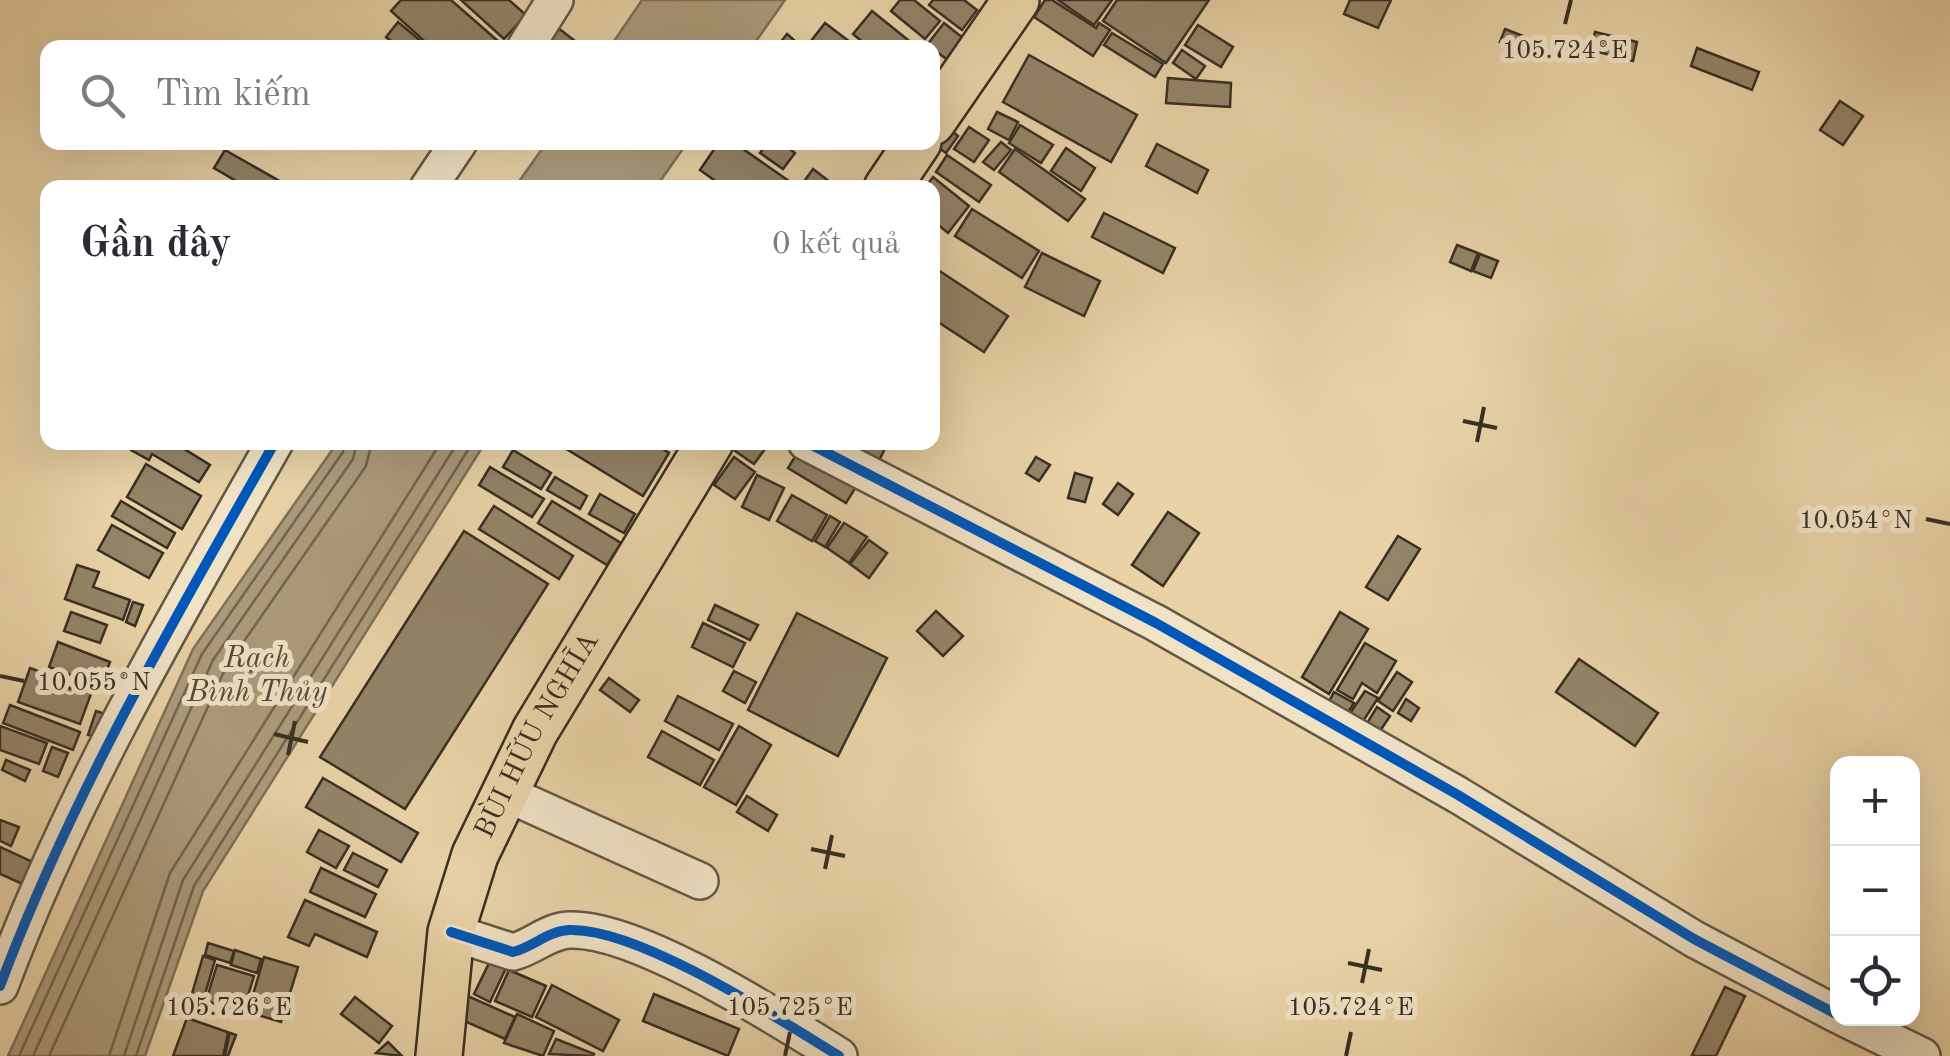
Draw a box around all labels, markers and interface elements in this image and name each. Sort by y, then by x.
text: 105.724°E [1502,39,1628,64]
search box [40,40,940,150]
icon: search [75,68,130,123]
text: Tìm kiếm [155,76,311,114]
text: Gần đây [80,224,231,266]
text: 0 kết quả [772,229,900,261]
text: 10.054°N [1799,509,1913,534]
street label: BÙI HỮU NGHĨA [471,628,605,843]
water label: Rạch Bình Thủy [186,644,328,708]
text: 10.055°N [37,671,151,696]
map controls [1830,756,1920,1026]
button: + [1830,756,1920,846]
button: − [1830,846,1920,936]
button: locate [1830,936,1920,1026]
text: 105.726°E [166,996,292,1021]
text: 105.725°E [727,996,853,1021]
text: 105.724°E [1288,996,1414,1021]

